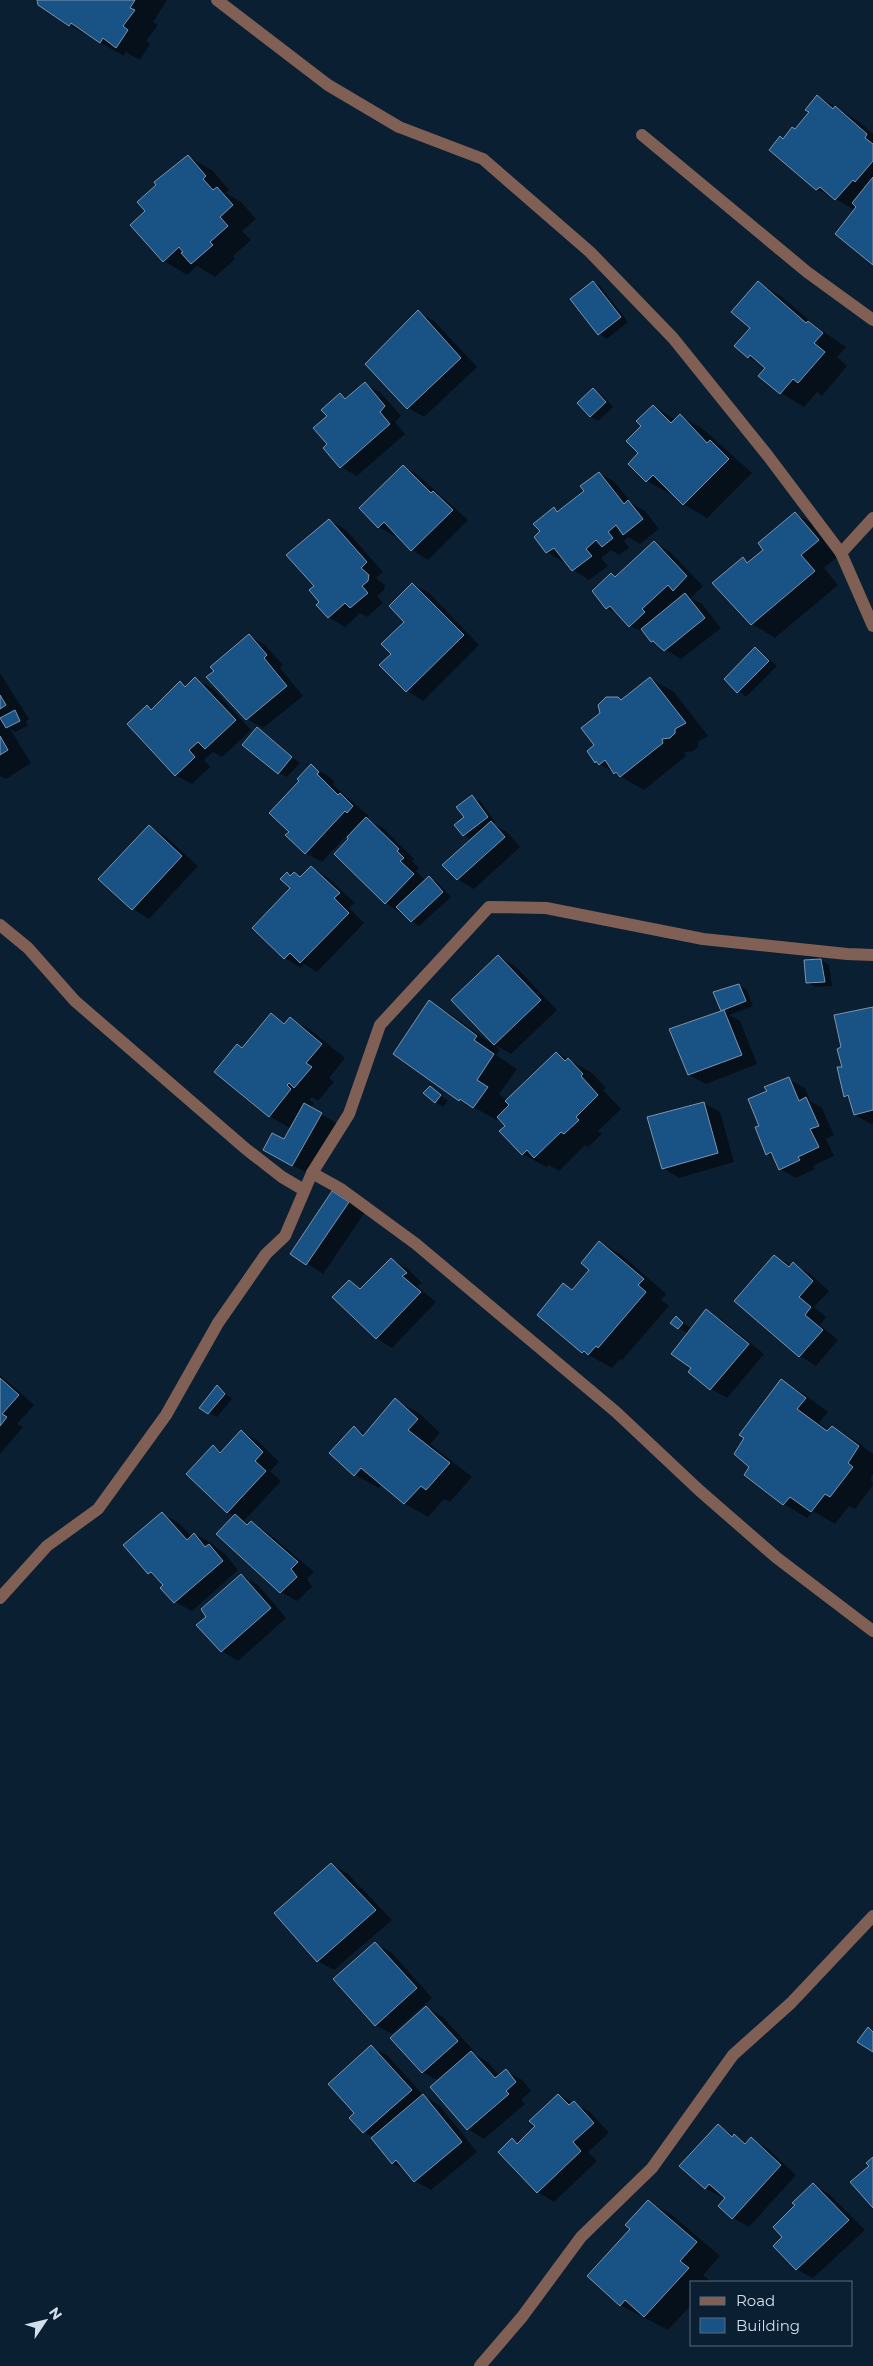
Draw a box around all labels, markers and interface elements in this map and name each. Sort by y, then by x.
legend [690,2281,853,2346]
text: Road [736,2291,775,2310]
north arrow [20,2296,70,2346]
text: N [45,2304,66,2323]
text: Building [736,2316,800,2335]

